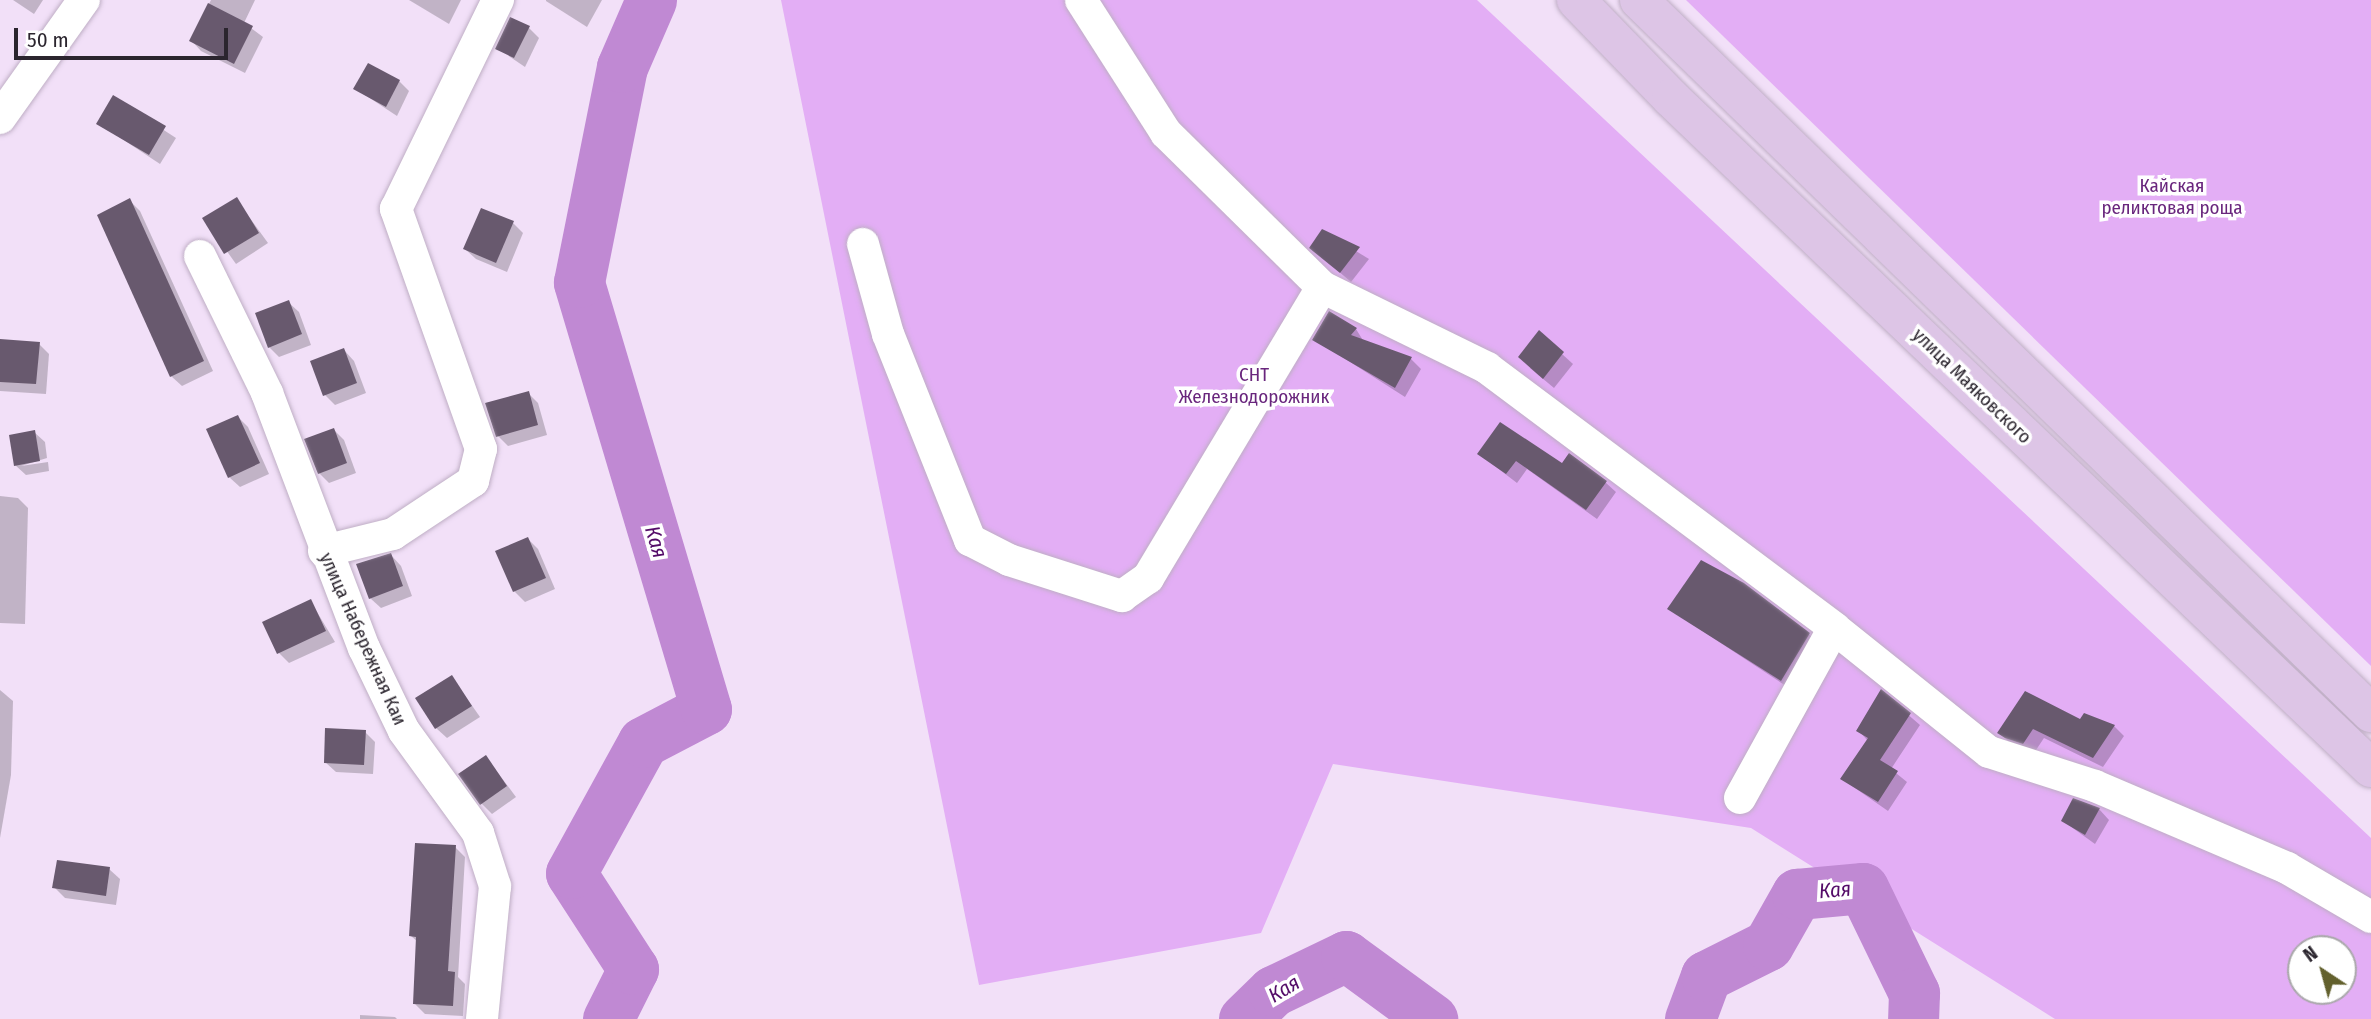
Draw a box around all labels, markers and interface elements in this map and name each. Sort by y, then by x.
scale bar [18,14,231,58]
text: 50 m [27,27,69,53]
park label: Кайская реликтовая роща [2101,175,2243,219]
street label: улица Маяковского [1908,324,2036,448]
park label: СНТ Железнодорожник [1179,364,1329,408]
water label: Кая [639,523,673,561]
street label: улица Набережная Каи [315,549,411,729]
water label: Кая [1818,876,1852,904]
north arrow [2287,935,2357,1005]
text: N [2299,942,2322,967]
water label: Кая [1264,970,1304,1008]

